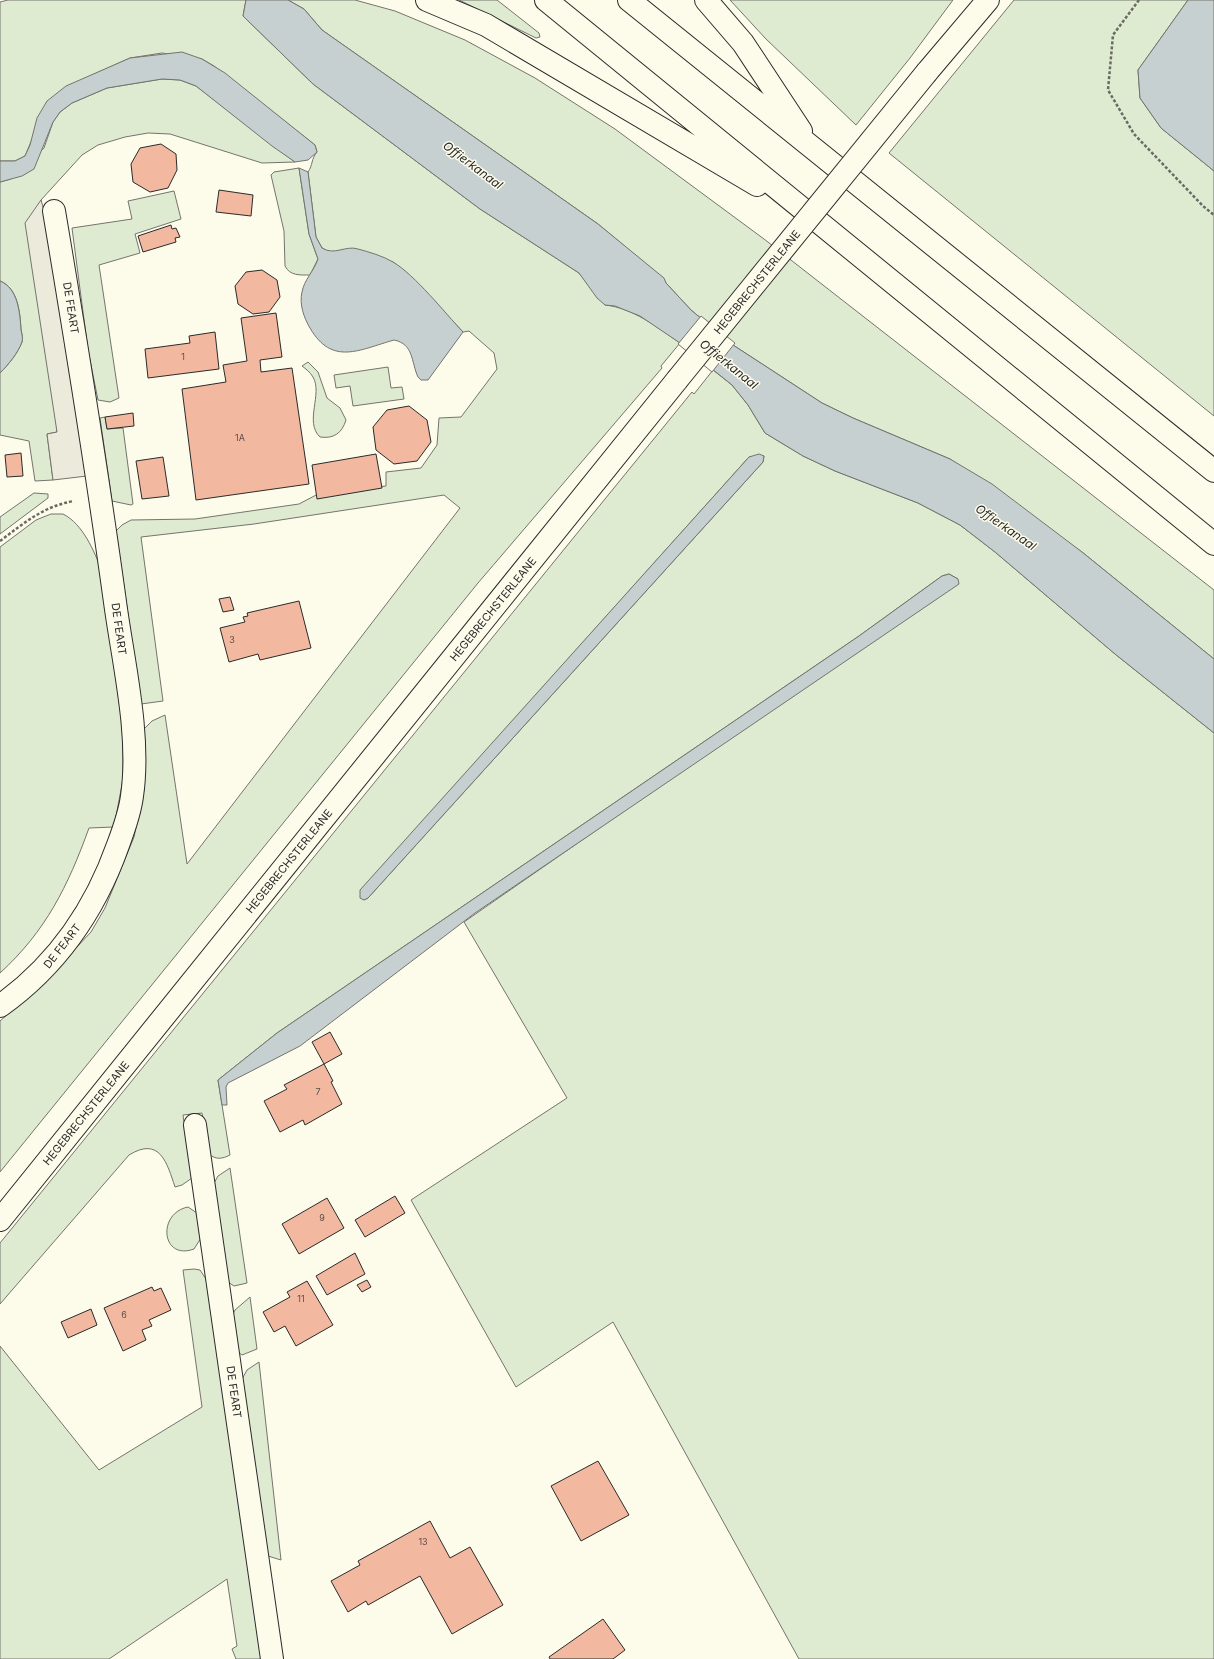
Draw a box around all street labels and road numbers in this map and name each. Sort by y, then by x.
street label: HEGEBRECHSTERLEANE [711,227,803,337]
street label: DE FEART [60,281,82,335]
street label: HEGEBRECHSTERLEANE [447,554,539,664]
street label: DE FEART [108,602,130,656]
street label: HEGEBRECHSTERLEANE [243,806,335,916]
street label: DE FEART [40,921,84,971]
street label: HEGEBRECHSTERLEANE [40,1058,132,1168]
street label: DE FEART [223,1365,245,1419]

